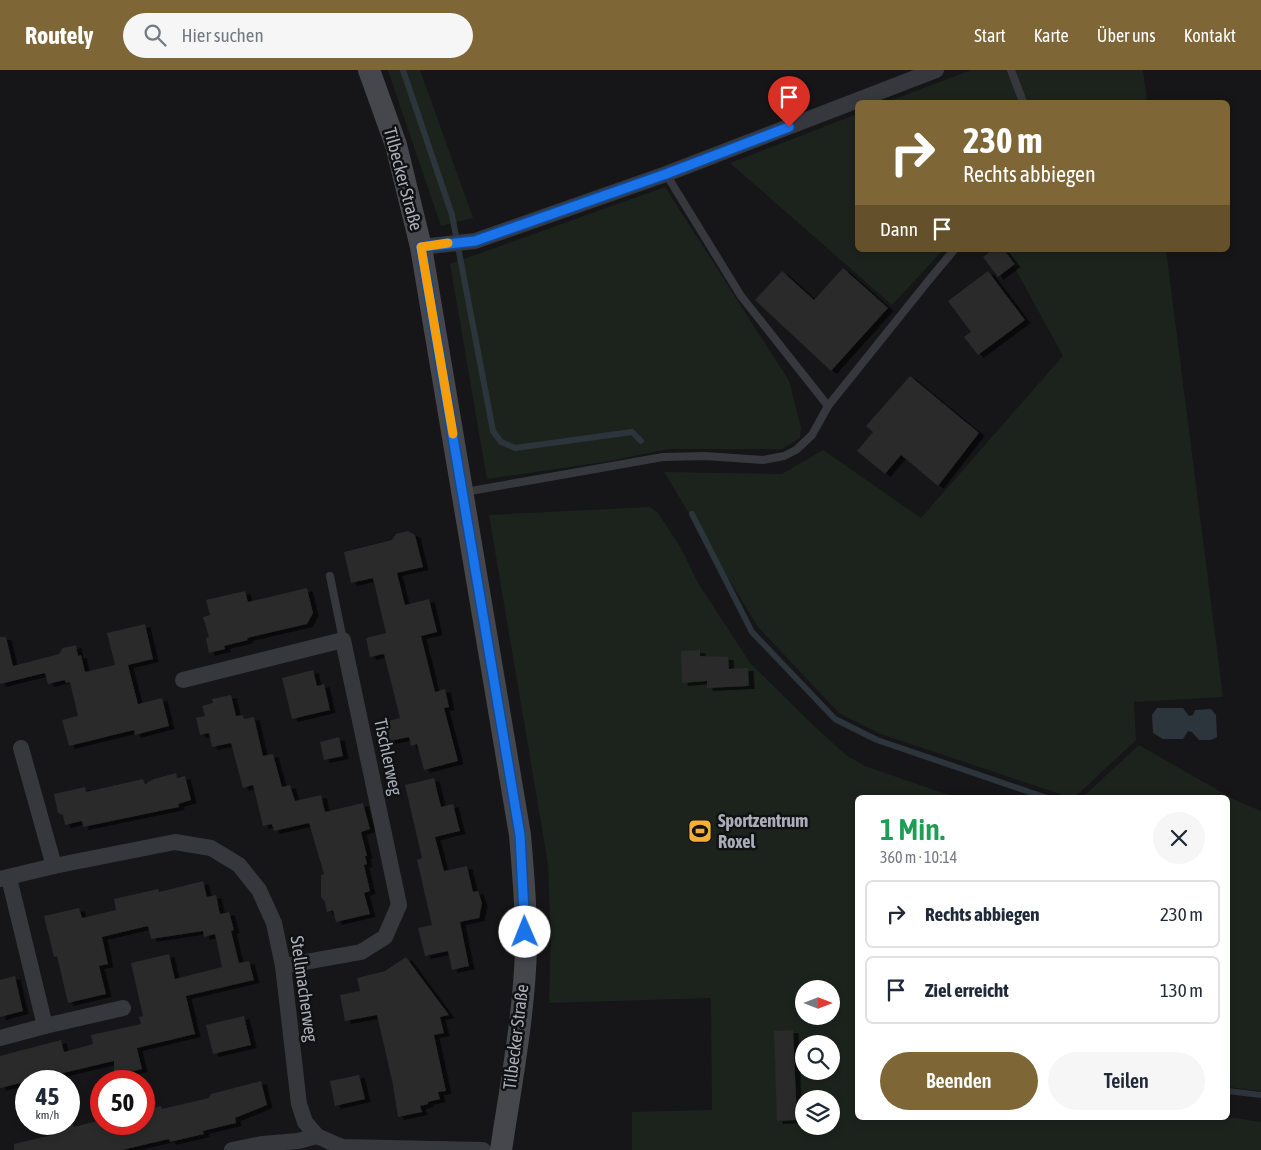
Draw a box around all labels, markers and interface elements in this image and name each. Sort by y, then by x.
search box [123,13,473,58]
icon: search [141,21,169,49]
text: Routely [25,22,93,49]
text: Hier suchen [181,24,264,46]
text: Start [974,25,1006,46]
text: Karte [1034,25,1069,46]
text: Über uns [1097,25,1156,46]
text: Kontakt [1184,25,1236,46]
pin [768,76,810,127]
icon: arrive [775,83,803,111]
icon: right [880,120,945,185]
text: 230 m [963,120,1042,160]
street label: Tilbecker Straße [380,125,427,233]
text: Rechts abbiegen [963,161,1096,187]
icon: arrive [928,215,956,243]
text: Dann [880,218,918,240]
street label: Tischlerweg [370,717,407,797]
place label: Sportzentrum Roxel [718,810,808,852]
text: 1 Min. [880,812,945,846]
button: close [1153,812,1205,864]
sports icon: Sportzentrum Roxel [687,818,713,844]
text: 360 m · 10:14 [880,848,957,866]
icon: right [882,900,910,928]
text: Rechts abbiegen [925,903,1040,925]
text: 230 m [1160,903,1203,925]
position arrow [498,905,550,957]
street label: Stellmacherweg [287,935,322,1044]
icon: arrive [882,976,910,1004]
text: Ziel erreicht [925,979,1009,1001]
text: 130 m [1160,979,1203,1001]
north arrow [795,980,840,1025]
map controls [795,980,840,1135]
street label: Tilbecker Straße [499,983,532,1091]
button: search [795,1035,840,1080]
button: Beenden [880,1052,1038,1110]
button: Teilen [1048,1052,1205,1110]
speed limit sign: 50 [90,1070,155,1135]
text: 45 [36,1082,59,1110]
button: layers [795,1090,840,1135]
text: km/h [36,1108,59,1122]

